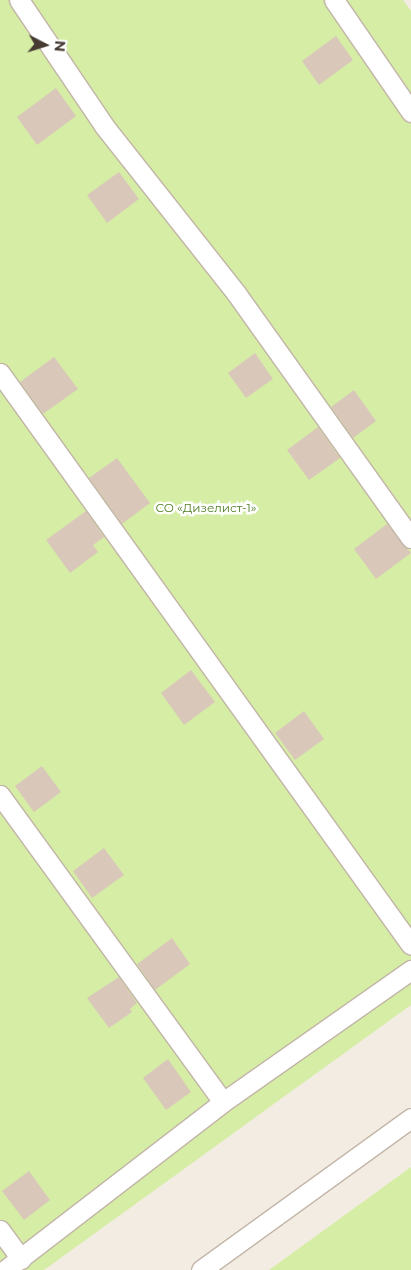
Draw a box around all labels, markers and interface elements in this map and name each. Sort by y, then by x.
north arrow [20,20,70,70]
text: N [50,40,69,53]
park label: СО «Дизелист-1» [155,501,257,515]

